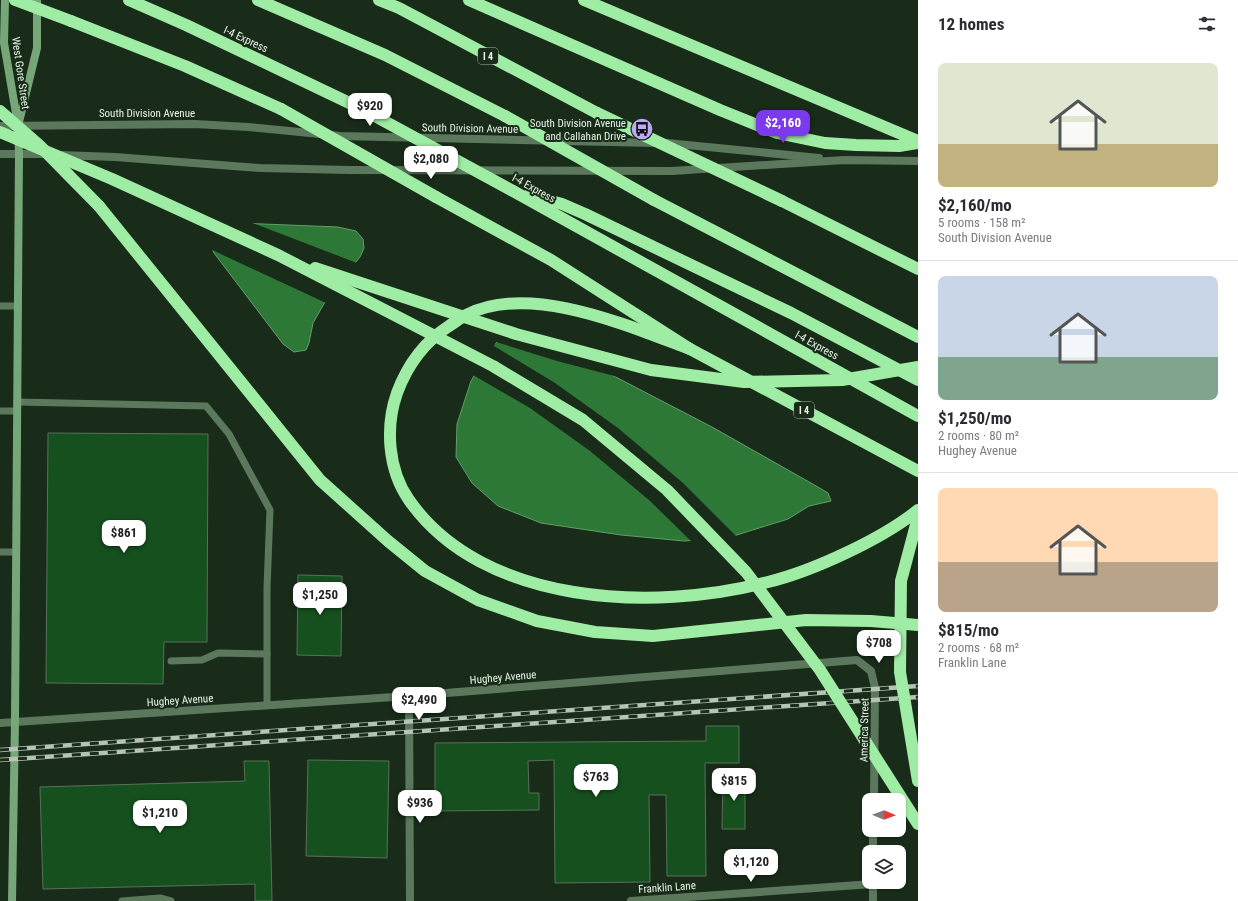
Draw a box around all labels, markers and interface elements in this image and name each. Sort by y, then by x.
icon: filters [1196,13,1218,35]
text: 12 homes [938,14,1004,34]
street label: I-4 Express [221,24,270,55]
street label: West Gore Street [9,36,32,110]
road number: I 4 [478,48,498,64]
icon: home [1042,89,1114,161]
pin: $920 [346,93,394,127]
text: $920 [357,98,383,113]
street label: South Division Avenue [99,107,195,120]
pin: $2,160 [750,110,816,144]
text: $2,160 [765,115,801,130]
bus stop icon: South Division Avenue and Callahan Drive [629,116,655,142]
place label: South Division Avenue and Callahan Drive [530,117,626,143]
street label: South Division Avenue [422,121,518,136]
pin: $2,080 [398,146,464,180]
text: $2,080 [413,151,449,166]
street label: I-4 Express [510,171,558,206]
text: $2,160/mo [938,195,1012,215]
text: 5 rooms · 158 m² [938,215,1025,230]
text: South Division Avenue [938,230,1052,245]
icon: home [1042,302,1114,374]
street label: I-4 Express [793,328,841,363]
road number: I 4 [794,402,814,418]
text: $1,250/mo [938,408,1012,428]
text: 2 rooms · 80 m² [938,428,1019,443]
text: Hughey Avenue [938,443,1017,458]
icon: home [1042,514,1114,586]
pin: $861 [100,520,148,554]
text: $861 [111,525,137,540]
pin: $1,250 [287,582,353,616]
text: $1,250 [302,587,338,602]
text: $815/mo [938,620,999,640]
pin: $708 [855,630,903,664]
text: $708 [866,635,892,650]
text: 2 rooms · 68 m² [938,640,1019,655]
text: Franklin Lane [938,655,1006,670]
street label: Hughey Avenue [469,668,537,687]
pin: $2,490 [386,687,452,721]
street label: Hughey Avenue [146,692,214,709]
text: $2,490 [401,692,437,707]
street label: America Street [857,698,872,762]
pin: $763 [572,764,620,798]
pin: $815 [710,768,758,802]
text: $763 [583,769,609,784]
text: $815 [721,773,747,788]
pin: $936 [396,790,444,824]
north arrow [862,793,906,837]
map controls [862,793,906,889]
text: $936 [407,795,433,810]
pin: $1,210 [127,800,193,834]
text: $1,210 [142,805,178,820]
button: layers [862,845,906,889]
pin: $1,120 [718,849,784,883]
text: $1,120 [733,854,769,869]
street label: Franklin Lane [638,879,696,896]

